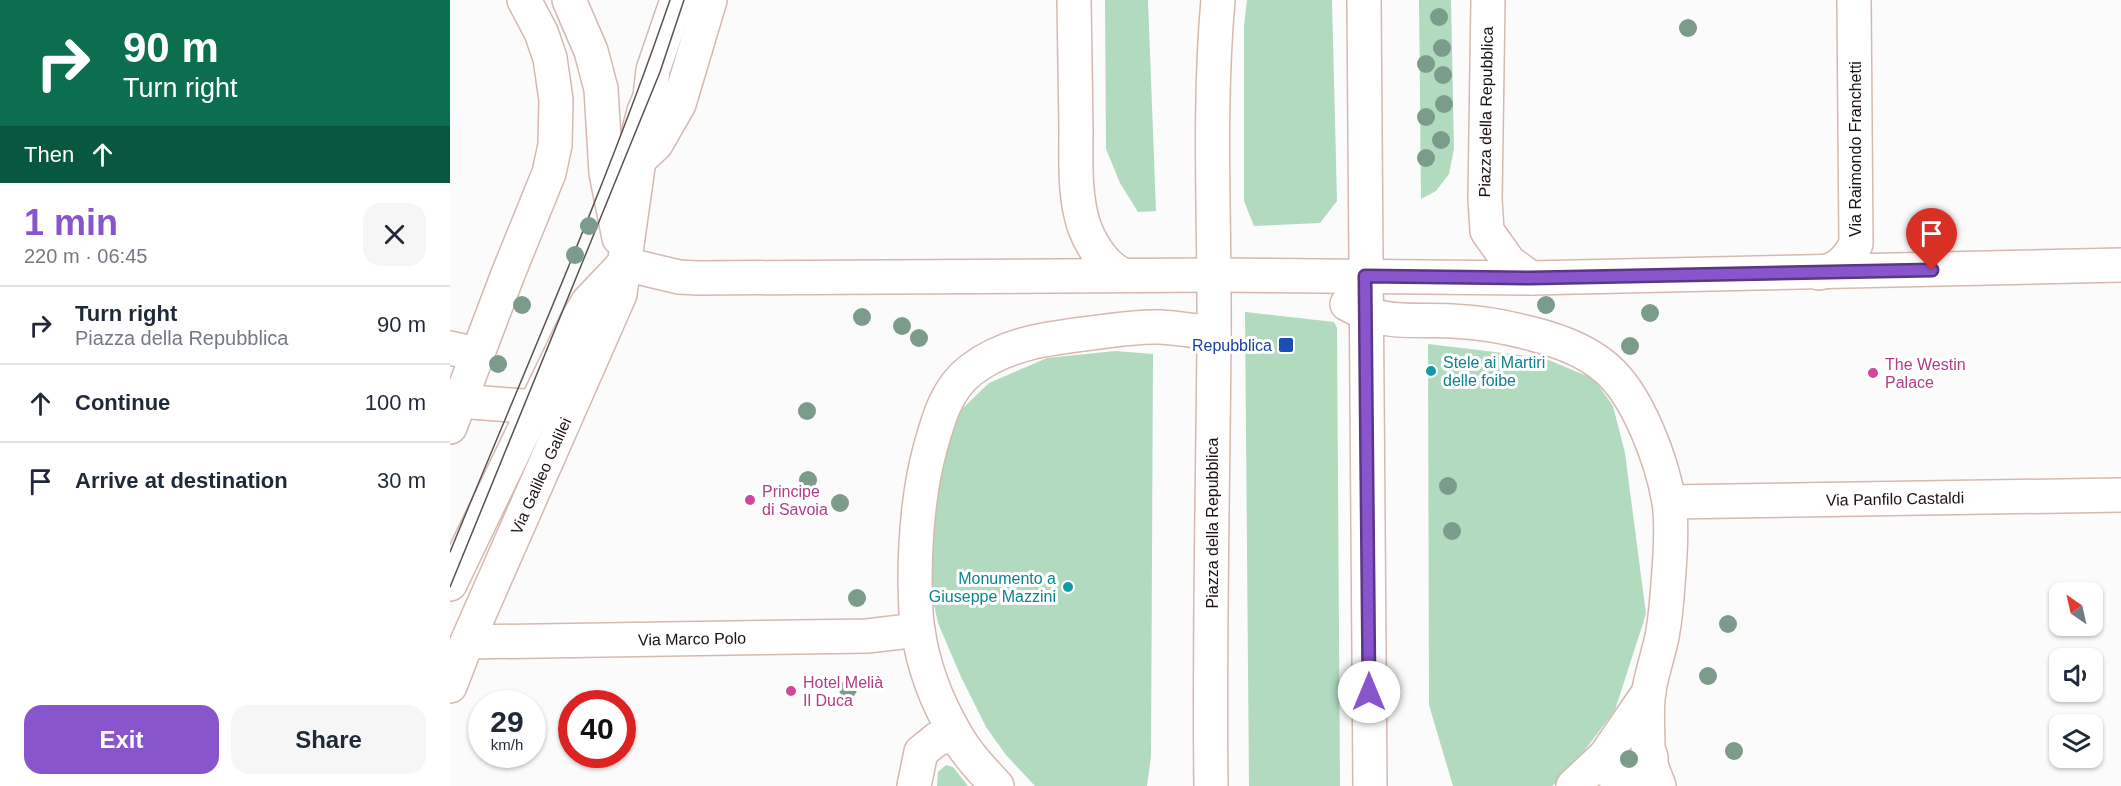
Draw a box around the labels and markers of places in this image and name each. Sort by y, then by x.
pin [1906,208,1957,270]
marker: Repubblica [1277,336,1295,354]
place label: Repubblica [1192,337,1272,354]
place label: Stele ai Martiri delle foibe [1443,354,1545,389]
place label: The Westin Palace [1885,356,1966,391]
marker: Stele ai Martiri delle foibe [1424,364,1438,378]
marker: The Westin Palace [1866,366,1880,380]
place label: Principe di Savoia [762,483,828,518]
marker: Principe di Savoia [743,493,757,507]
place label: Monumento a Giuseppe Mazzini [929,570,1056,605]
marker: Monumento a Giuseppe Mazzini [1061,580,1075,594]
place label: Hotel Melià Il Duca [803,674,883,709]
marker: Hotel Melià Il Duca [784,684,798,698]

